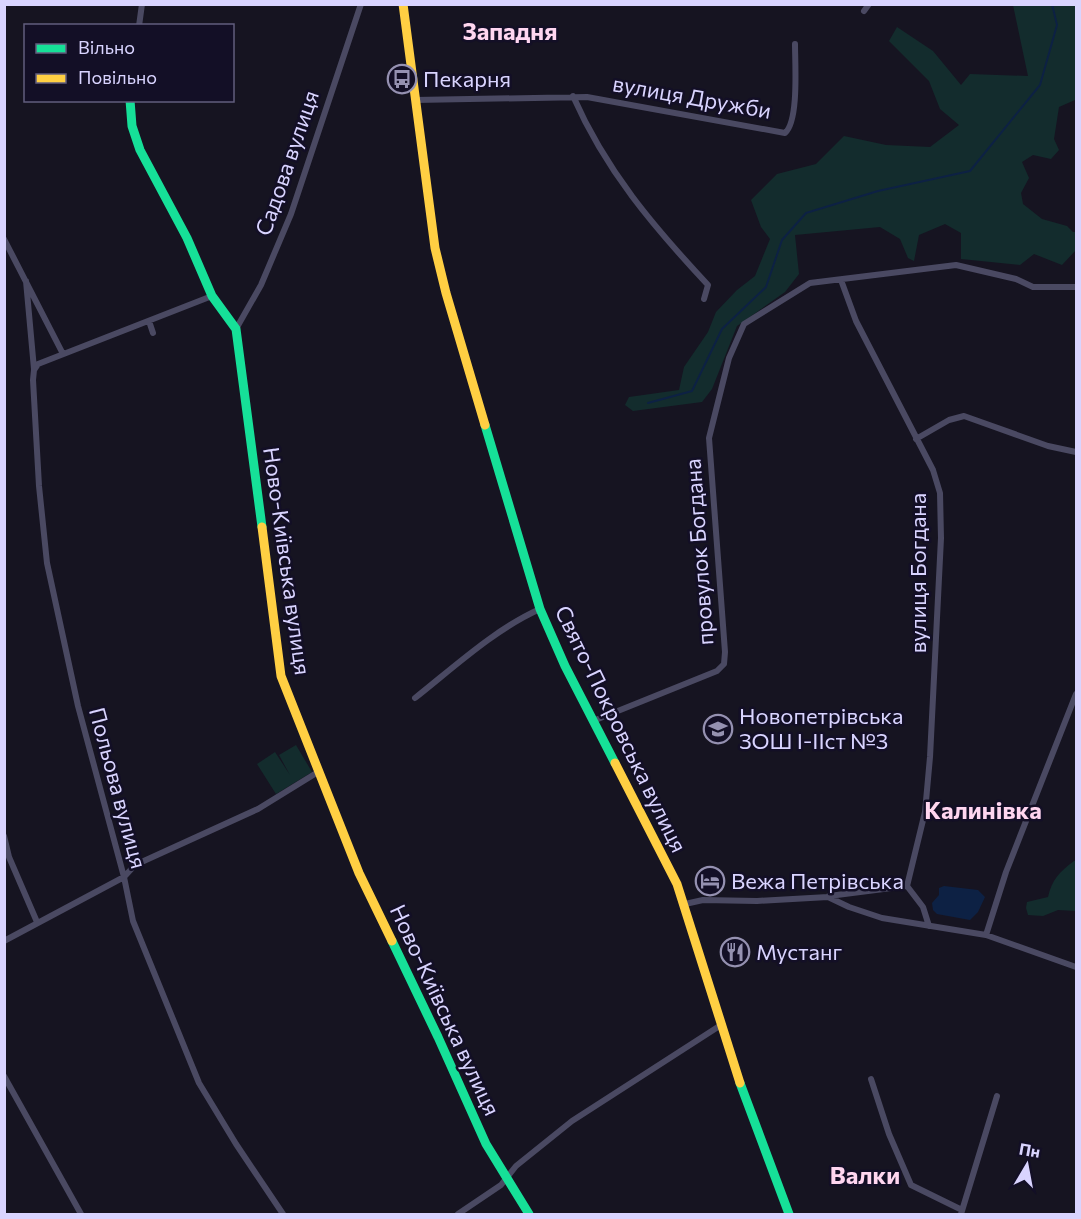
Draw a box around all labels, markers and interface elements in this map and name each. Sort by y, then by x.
district label: Западня [462,16,558,45]
legend [24,24,234,102]
text: Вільно [78,36,135,58]
bus stop icon: Пекарня [386,63,418,95]
place label: Пекарня [423,65,511,92]
text: Повільно [78,66,157,88]
street label: вулиця Дружби [611,69,774,124]
street label: Садова вулиця [249,87,324,239]
street label: Ново-Київська вулиця [258,445,317,677]
street label: провулок Богдана [679,458,718,646]
street label: вулиця Богдана [904,493,931,653]
street label: Свято-Покровська вулиця [550,601,693,857]
place label: Новопетрівська ЗОШ I-IIст №3 [739,702,903,754]
street label: Польова вулиця [84,704,153,871]
school or university icon: Новопетрівська ЗОШ I-IIст №3 [702,713,734,745]
district label: Калинівка [924,795,1042,824]
hotel icon: Вежа Петрівська [694,865,726,897]
place label: Вежа Петрівська [731,867,904,894]
street label: Ново-Київська вулиця [385,900,506,1120]
restaurant icon: Мустанг [719,936,751,968]
place label: Мустанг [756,938,843,965]
north arrow [997,1135,1057,1195]
text: Пн [1018,1139,1042,1161]
district label: Валки [830,1160,900,1189]

